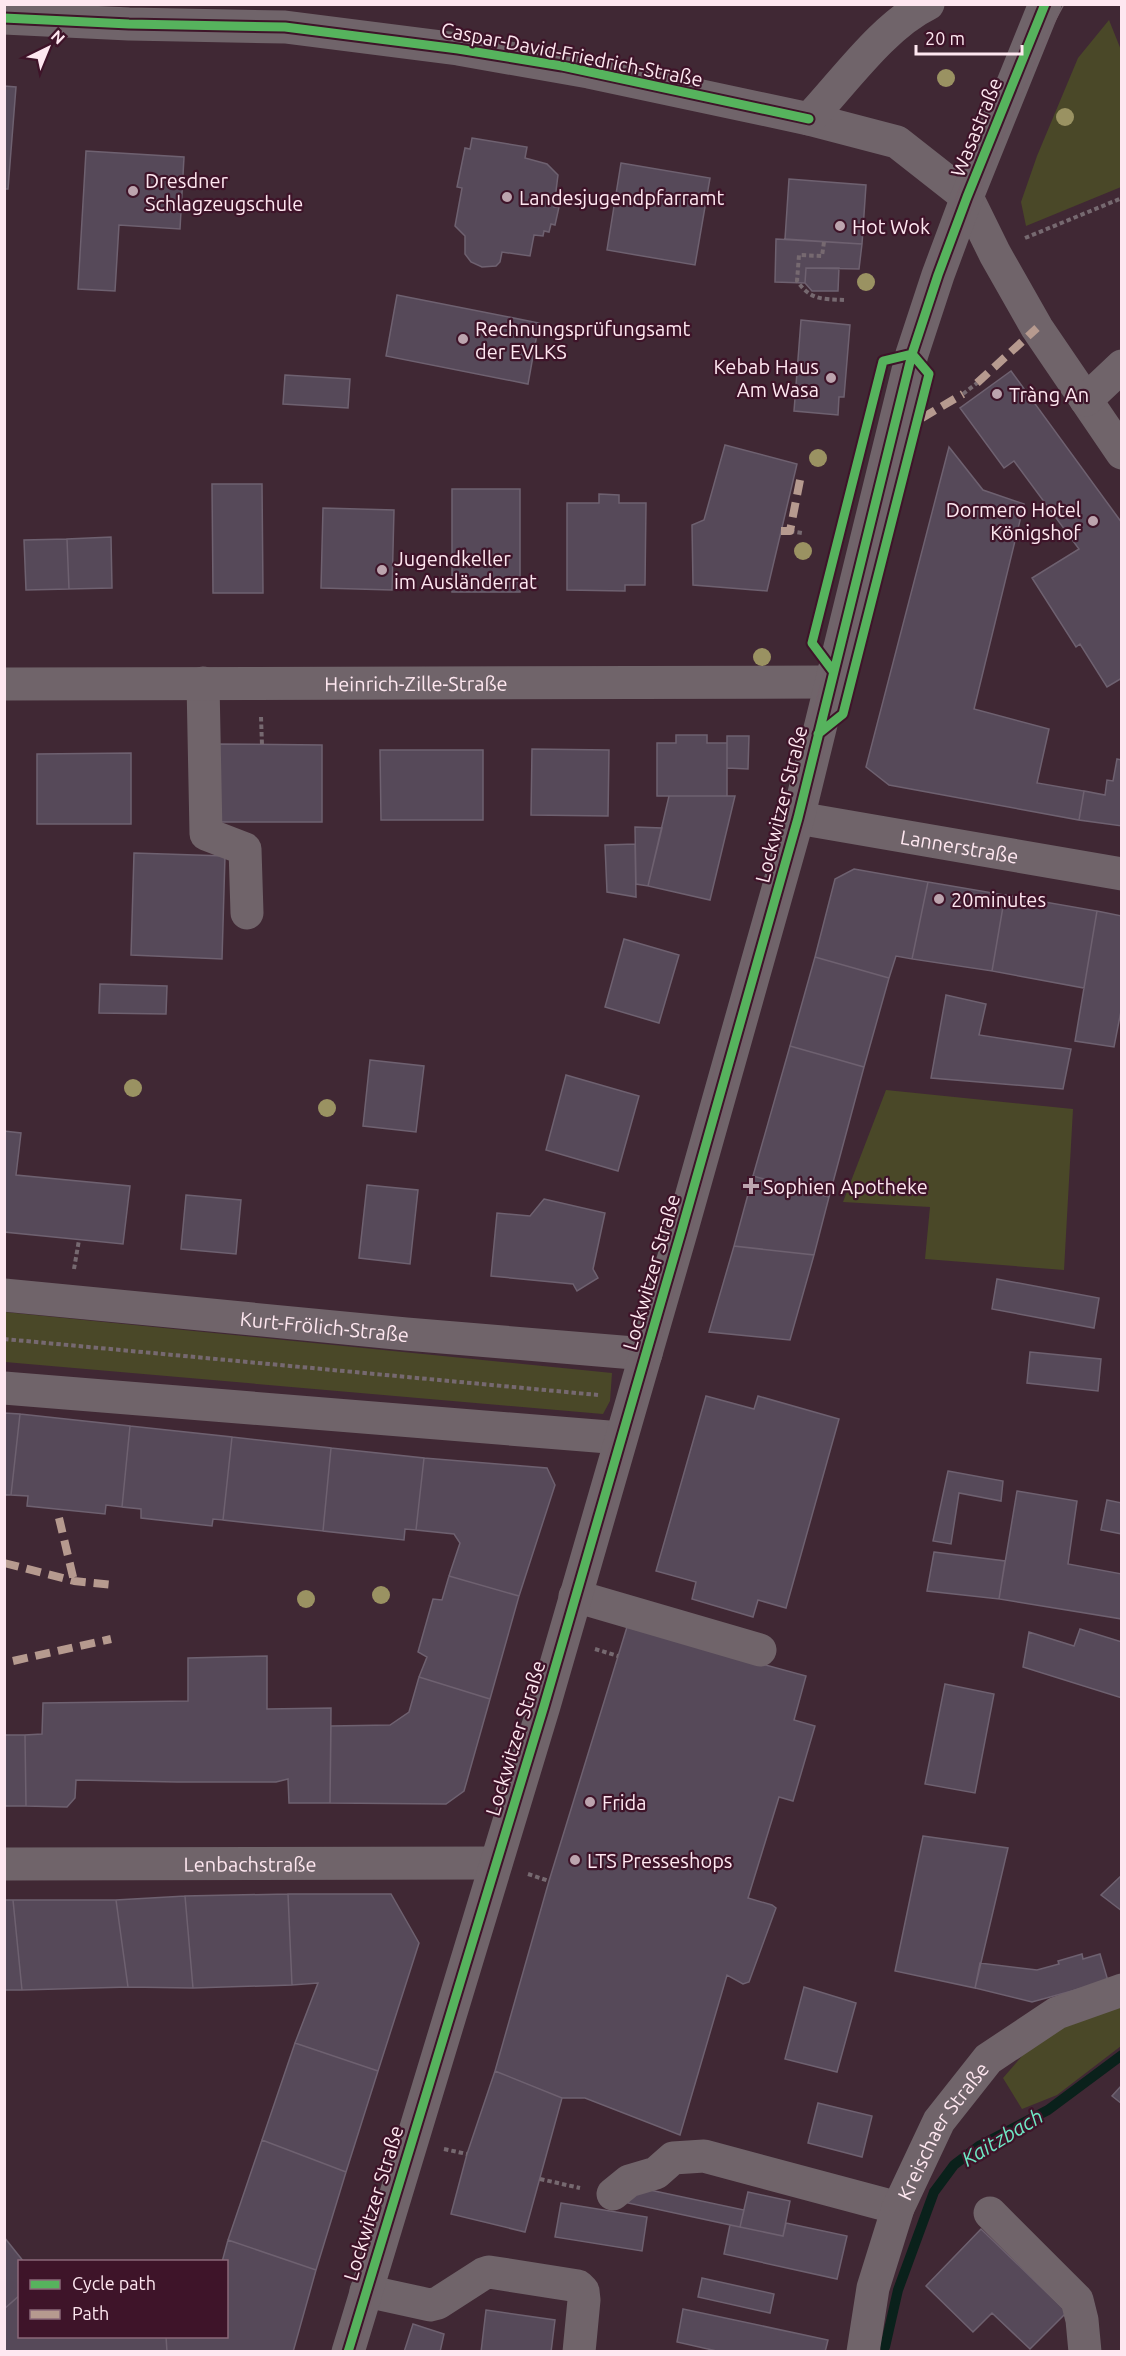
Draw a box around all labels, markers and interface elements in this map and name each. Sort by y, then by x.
street label: Caspar-David-Friedrich-Straße [439,17,705,91]
north arrow [18,18,78,78]
scale bar [916,18,1022,56]
text: N [48,26,69,48]
text: 20 m [925,28,965,48]
street label: Wasastraße [946,74,1006,180]
place label: Dresdner Schlagzeugschule [145,169,303,215]
marker: Dresdner Schlagzeugschule [126,184,140,198]
place label: Landesjugendpfarramt [519,186,725,209]
marker: Landesjugendpfarramt [500,190,514,204]
place label: Hot Wok [852,215,930,238]
marker: Hot Wok [833,219,847,233]
place label: Rechnungsprüfungsamt der EVLKS [475,317,690,363]
marker: Rechnungsprüfungsamt der EVLKS [456,332,470,346]
place label: Kebab Haus Am Wasa [713,355,819,401]
marker: Kebab Haus Am Wasa [824,371,838,385]
place label: Tràng An [1009,383,1089,406]
marker: Tràng An [990,387,1004,401]
place label: Dormero Hotel Königshof [946,498,1081,544]
marker: Dormero Hotel Königshof [1086,514,1100,528]
place label: Jugendkeller im Ausländerrat [394,547,537,593]
marker: Jugendkeller im Ausländerrat [375,563,389,577]
street label: Heinrich-Zille-Straße [324,671,508,695]
street label: Lockwitzer Straße [750,723,812,885]
street label: Lannerstraße [899,824,1020,867]
place label: 20minutes [951,888,1046,911]
marker: 20minutes [932,892,946,906]
place label: Sophien Apotheke [763,1175,928,1198]
marker: Sophien Apotheke [744,1179,758,1193]
street label: Lockwitzer Straße [618,1191,684,1353]
street label: Kurt-Frölich-Straße [239,1306,410,1346]
street label: Lockwitzer Straße [480,1658,550,1818]
place label: Frida [602,1791,647,1814]
marker: Frida [583,1795,597,1809]
place label: LTS Presseshops [587,1849,733,1872]
street label: Lenbachstraße [184,1852,316,1875]
marker: LTS Presseshops [568,1853,582,1867]
street label: Kreischaer Straße [892,2057,993,2203]
water label: Kaitzbach [957,2103,1047,2171]
street label: Lockwitzer Straße [338,2123,408,2283]
legend [18,2260,228,2338]
text: Cycle path [72,2273,156,2293]
text: Path [72,2303,109,2323]

